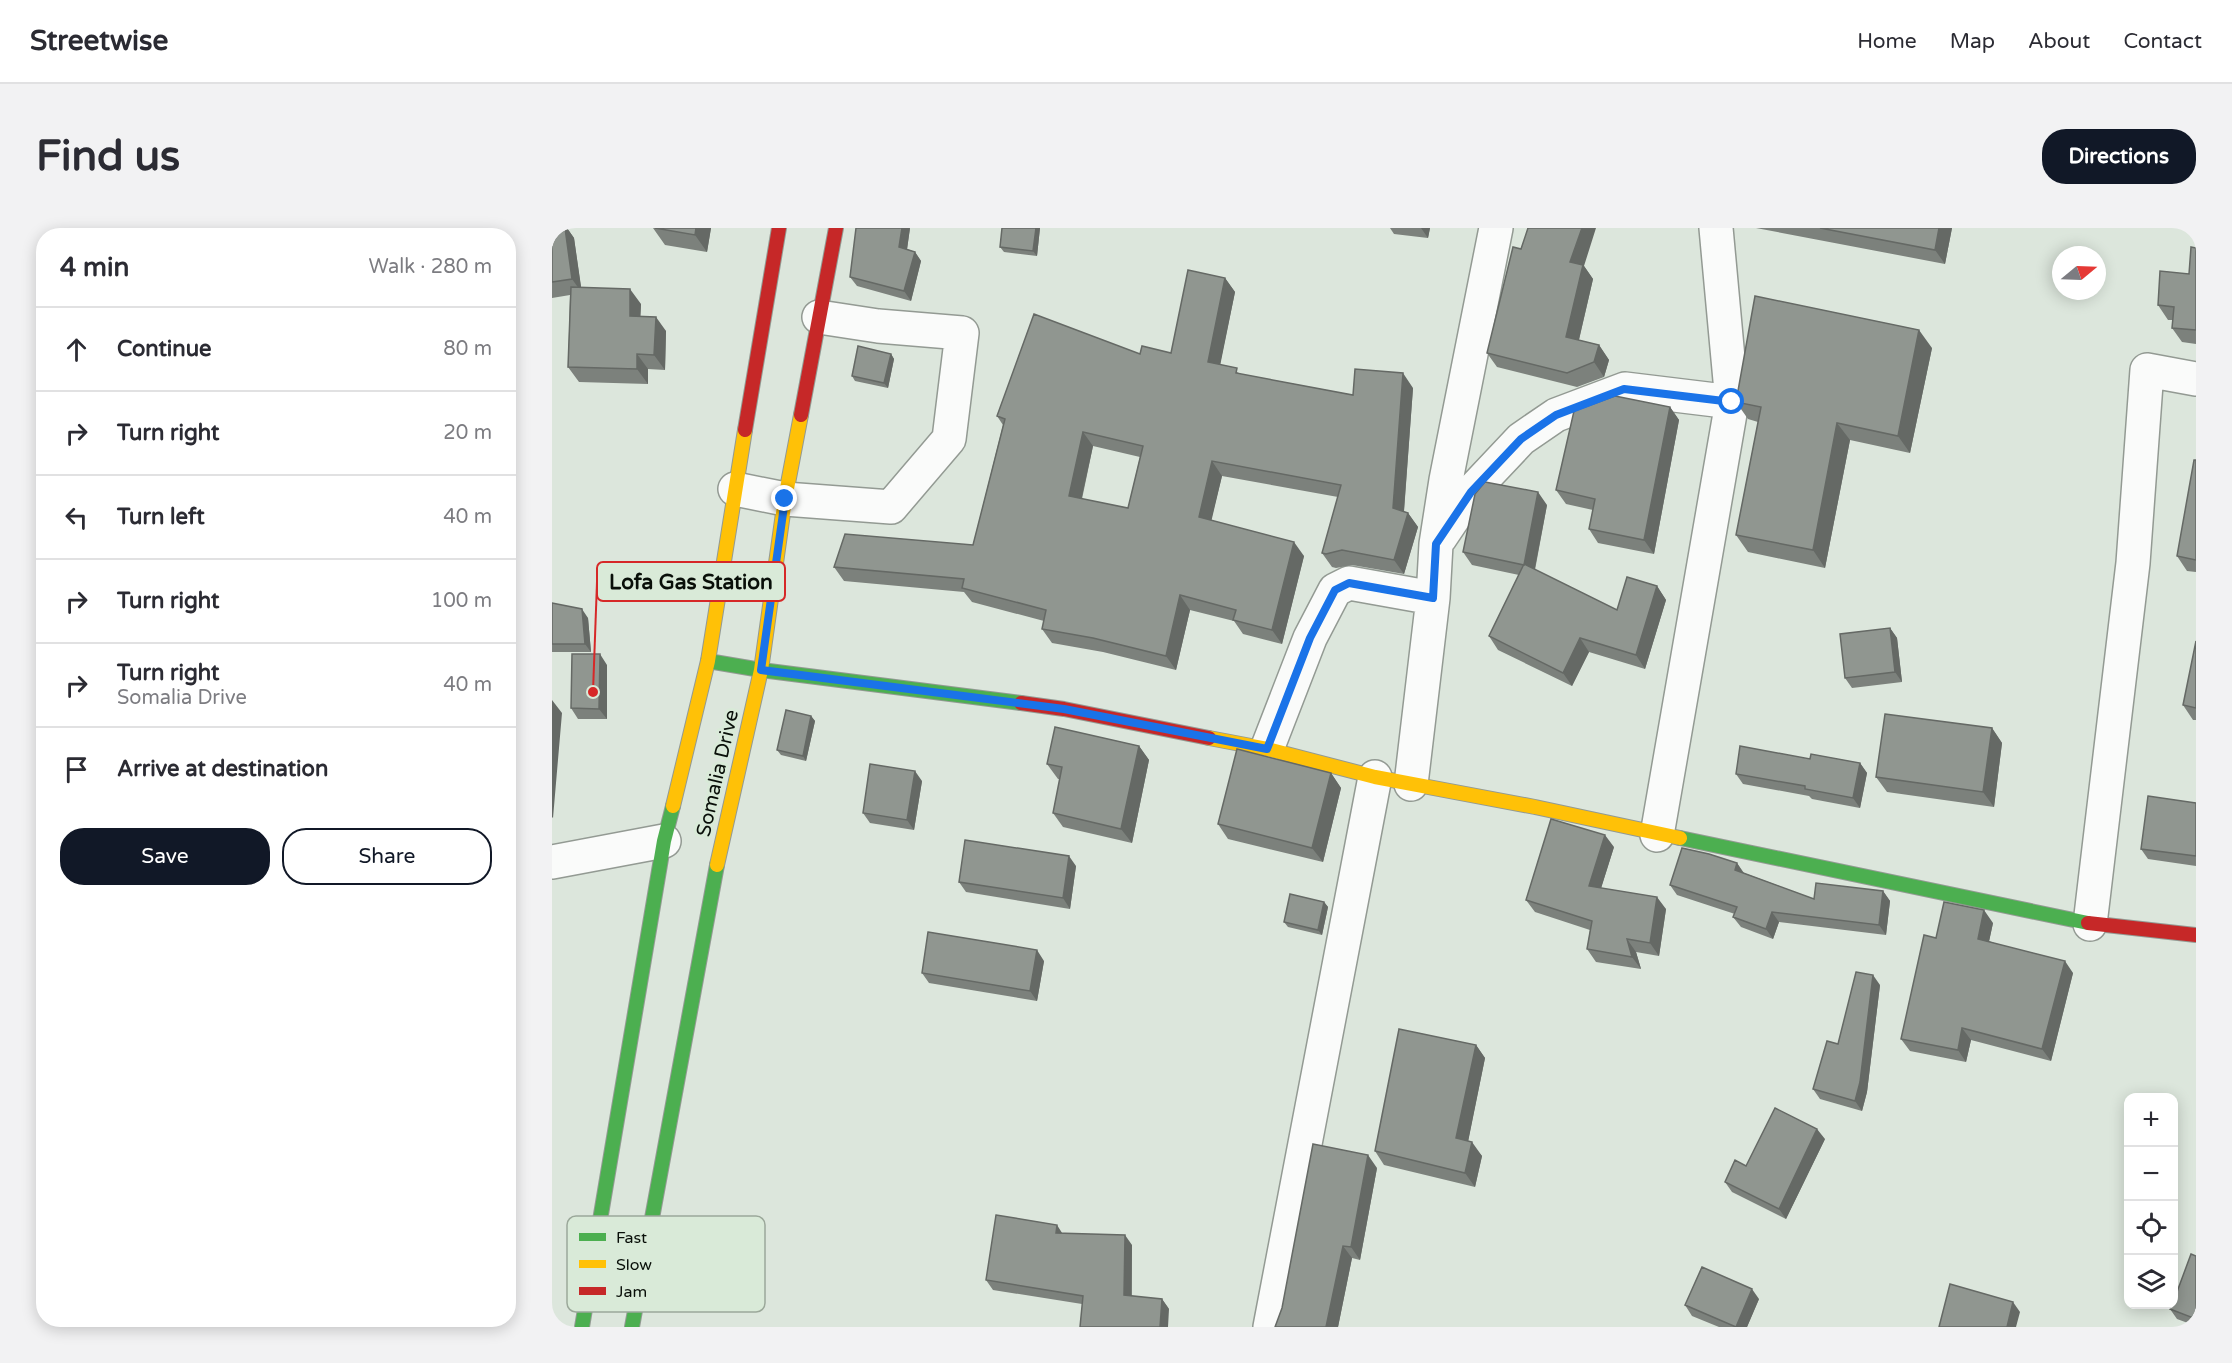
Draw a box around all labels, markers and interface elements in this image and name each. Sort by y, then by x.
text: Streetwise [30,24,168,58]
text: Home [1857,29,1917,54]
text: Map [1950,29,1995,54]
text: About [2028,29,2090,54]
text: Contact [2123,29,2202,54]
button: Directions [2042,129,2196,184]
text: Find us [36,131,180,182]
north arrow [2052,246,2106,300]
text: 4 min [60,252,129,283]
text: Walk · 280 m [369,255,492,279]
icon: ahead [60,333,93,366]
text: Continue [117,336,212,362]
text: 80 m [443,337,492,361]
route start [1718,388,1744,414]
icon: right [60,417,93,450]
text: Turn right [117,420,219,446]
text: 20 m [443,421,492,445]
route end [771,485,797,511]
icon: left [60,501,93,534]
text: Turn left [117,504,205,530]
text: 40 m [443,505,492,529]
callout: Lofa Gas Station [597,562,785,601]
text: Lofa Gas Station [609,570,773,595]
icon: right [60,585,93,618]
text: Turn right [117,588,219,614]
text: 100 m [431,589,492,613]
text: Turn right [117,660,219,686]
icon: right [60,669,93,702]
text: 40 m [443,673,492,697]
text: Somalia Drive [117,686,247,710]
street label: Somalia Drive [692,707,744,839]
icon: arrive [60,753,93,786]
text: Arrive at destination [117,756,328,782]
button: Save [60,828,270,885]
button: Share [282,828,492,885]
map controls [2124,1093,2178,1309]
button: + [2124,1093,2178,1147]
button: − [2124,1147,2178,1201]
button: locate [2124,1201,2178,1255]
legend [567,1216,765,1312]
text: Fast [616,1228,647,1248]
text: Slow [616,1255,652,1275]
button: layers [2124,1255,2178,1309]
text: Jam [616,1282,647,1302]

